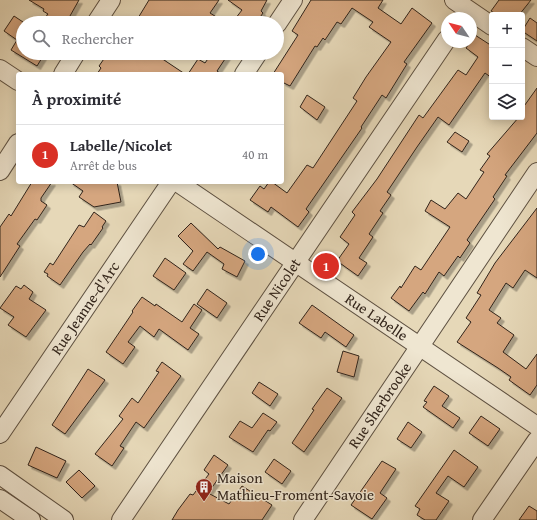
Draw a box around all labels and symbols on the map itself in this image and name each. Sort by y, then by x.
north arrow [441,12,477,48]
your location [248,244,268,264]
pin: 1 [313,251,339,281]
street label: Rue Nicolet [248,253,306,325]
street label: Rue Jeanne-d'Arc [46,257,124,359]
street label: Rue Labelle [341,288,412,346]
street label: Rue Sherbrooke [343,358,416,452]
place label: Maison Mathieu-Froment-Savoie [217,467,374,505]
building icon: Maison Mathieu-Froment-Savoie [194,477,214,502]

